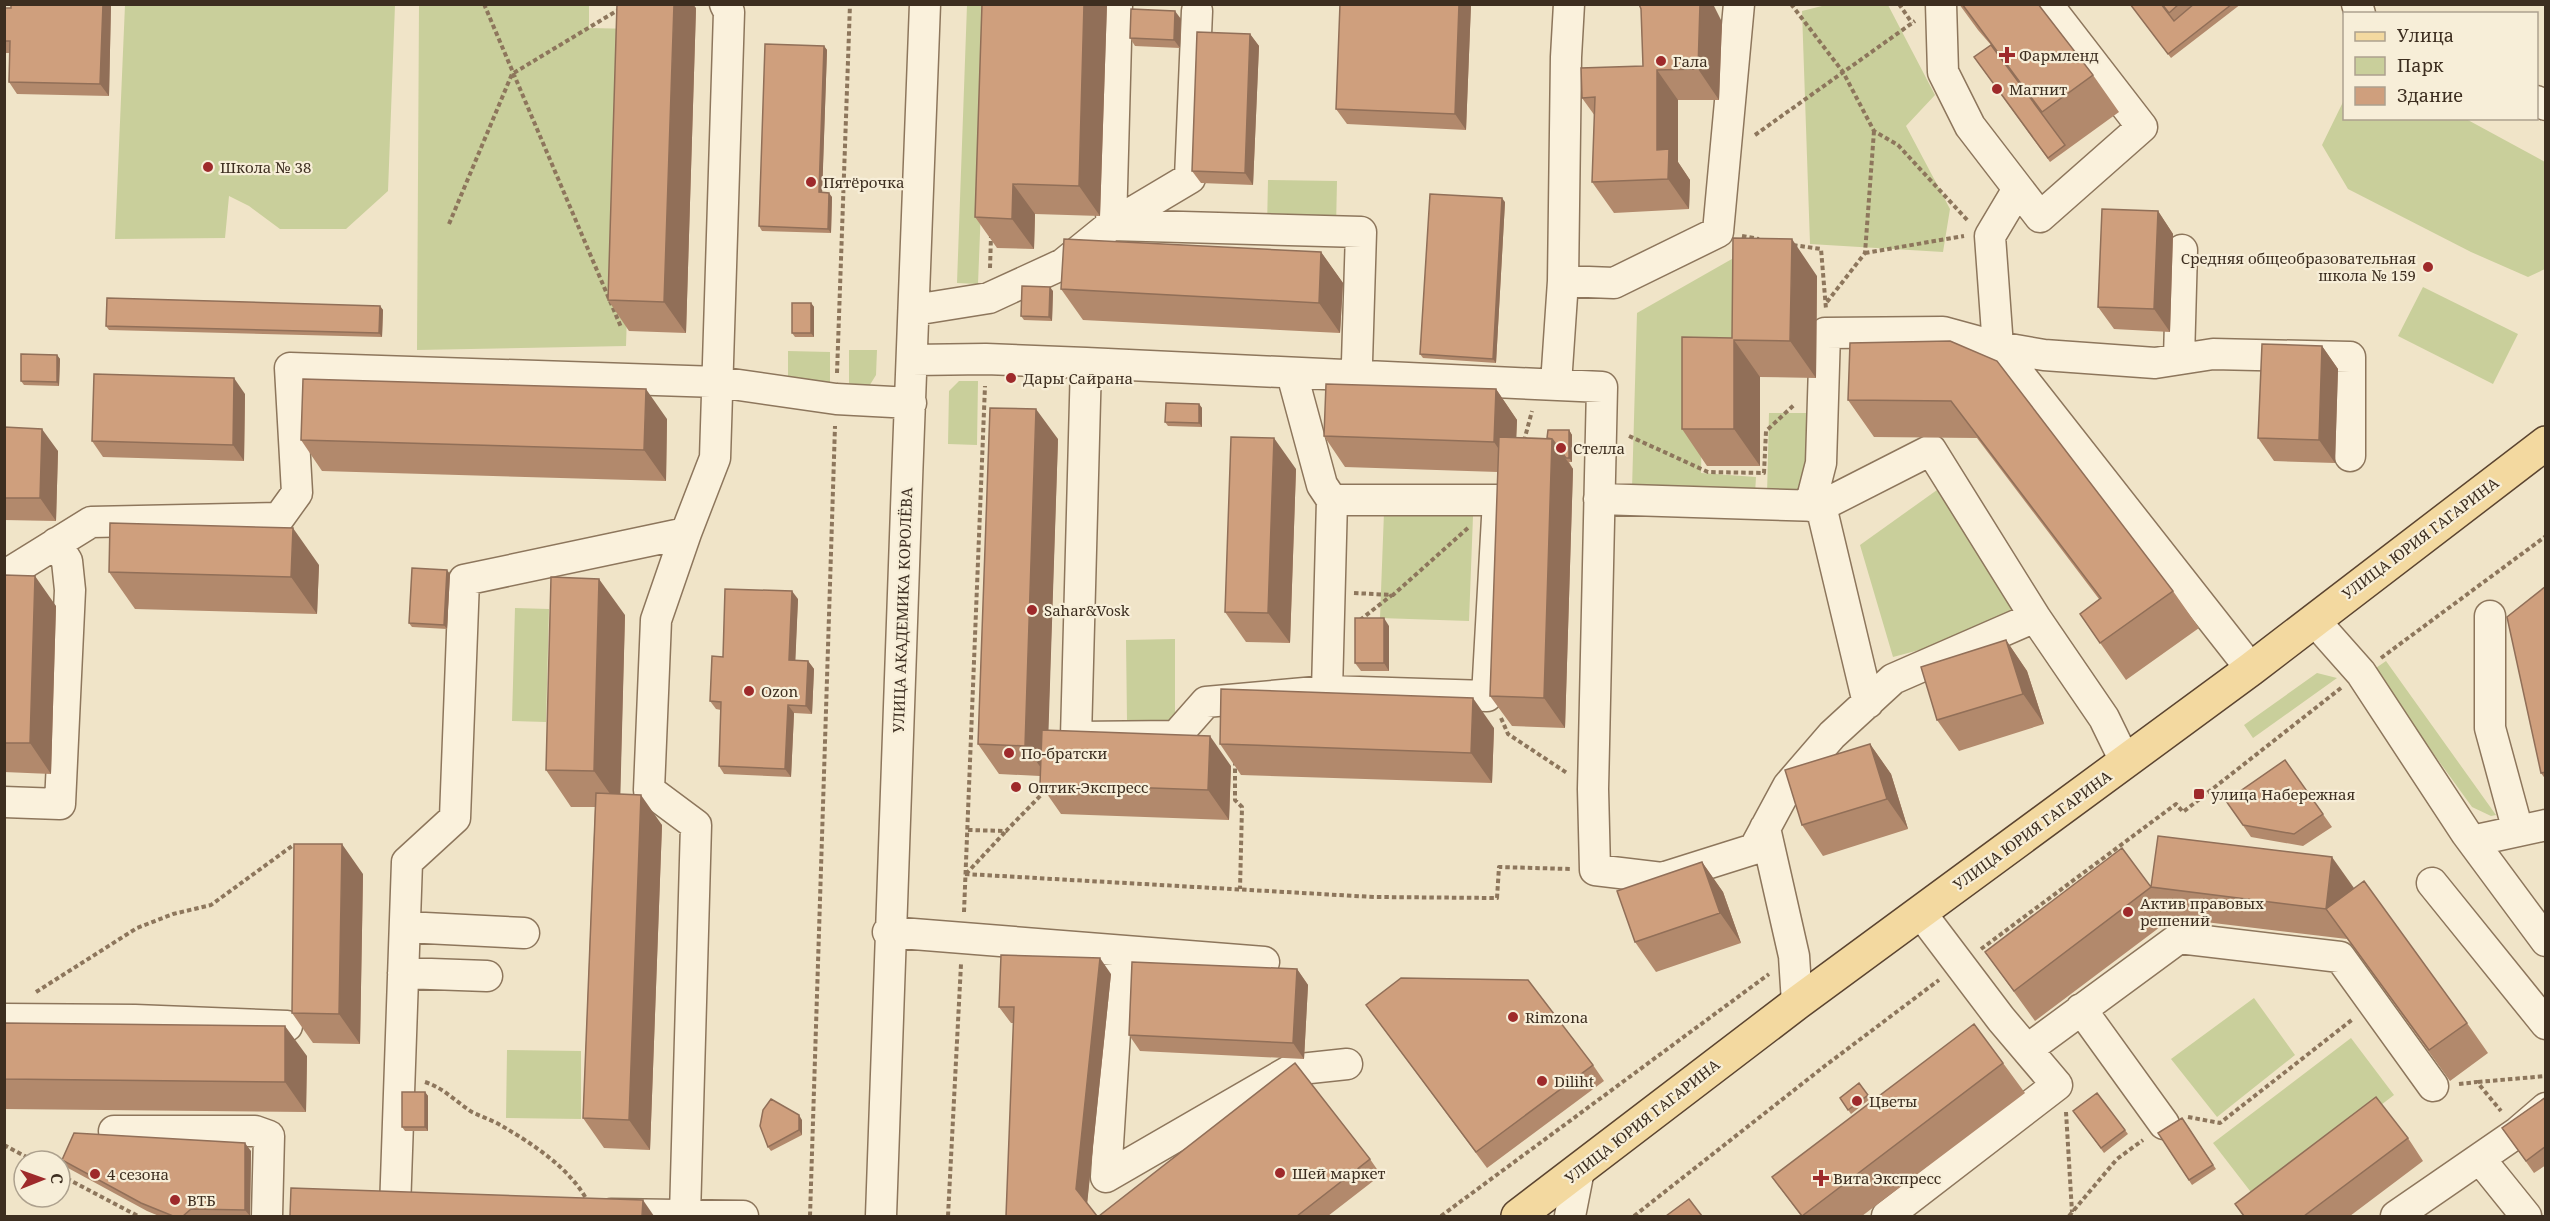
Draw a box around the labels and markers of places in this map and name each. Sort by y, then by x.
place label: Фармленд [2019,45,2099,65]
marker: Фармленд [2000,48,2014,62]
place label: Гала [1673,51,1708,71]
marker: Гала [1654,54,1668,68]
place label: Магнит [2009,79,2067,99]
marker: Магнит [1990,82,2004,96]
place label: Школа № 38 [220,157,311,177]
marker: Школа № 38 [201,160,215,174]
place label: Пятёрочка [823,172,904,192]
marker: Пятёрочка [804,175,818,189]
place label: Средняя общеобразовательная школа № 159 [2181,248,2416,285]
marker: Средняя общеобразовательная школа № 159 [2421,260,2435,274]
place label: Дары Сайрана [1023,368,1133,388]
marker: Дары Сайрана [1004,371,1018,385]
place label: Стелла [1573,438,1625,458]
marker: Стелла [1554,441,1568,455]
place label: Sahar&Vosk [1044,600,1130,620]
marker: Sahar&Vosk [1025,603,1039,617]
place label: Ozon [761,681,798,701]
marker: Ozon [742,684,756,698]
place label: По-братски [1021,743,1107,763]
marker: По-братски [1002,746,1016,760]
place label: Оптик-Экспресс [1028,777,1149,797]
marker: Оптик-Экспресс [1009,780,1023,794]
place label: улица Набережная [2211,784,2355,804]
marker: улица Набережная [2192,787,2206,801]
place label: Актив правовых решений [2140,893,2264,930]
marker: Актив правовых решений [2121,905,2135,919]
place label: Rimzona [1525,1007,1588,1027]
marker: Rimzona [1506,1010,1520,1024]
place label: Diliht [1554,1071,1594,1091]
marker: Diliht [1535,1074,1549,1088]
place label: Цветы [1869,1091,1917,1111]
marker: Цветы [1850,1094,1864,1108]
place label: Шей маркет [1292,1163,1386,1183]
place label: 4 сезона [107,1164,169,1184]
marker: Шей маркет [1273,1166,1287,1180]
marker: 4 сезона [88,1167,102,1181]
place label: Вита Экспресс [1833,1168,1941,1188]
marker: Вита Экспресс [1814,1171,1828,1185]
place label: ВТБ [187,1190,216,1210]
marker: ВТБ [168,1193,182,1207]

